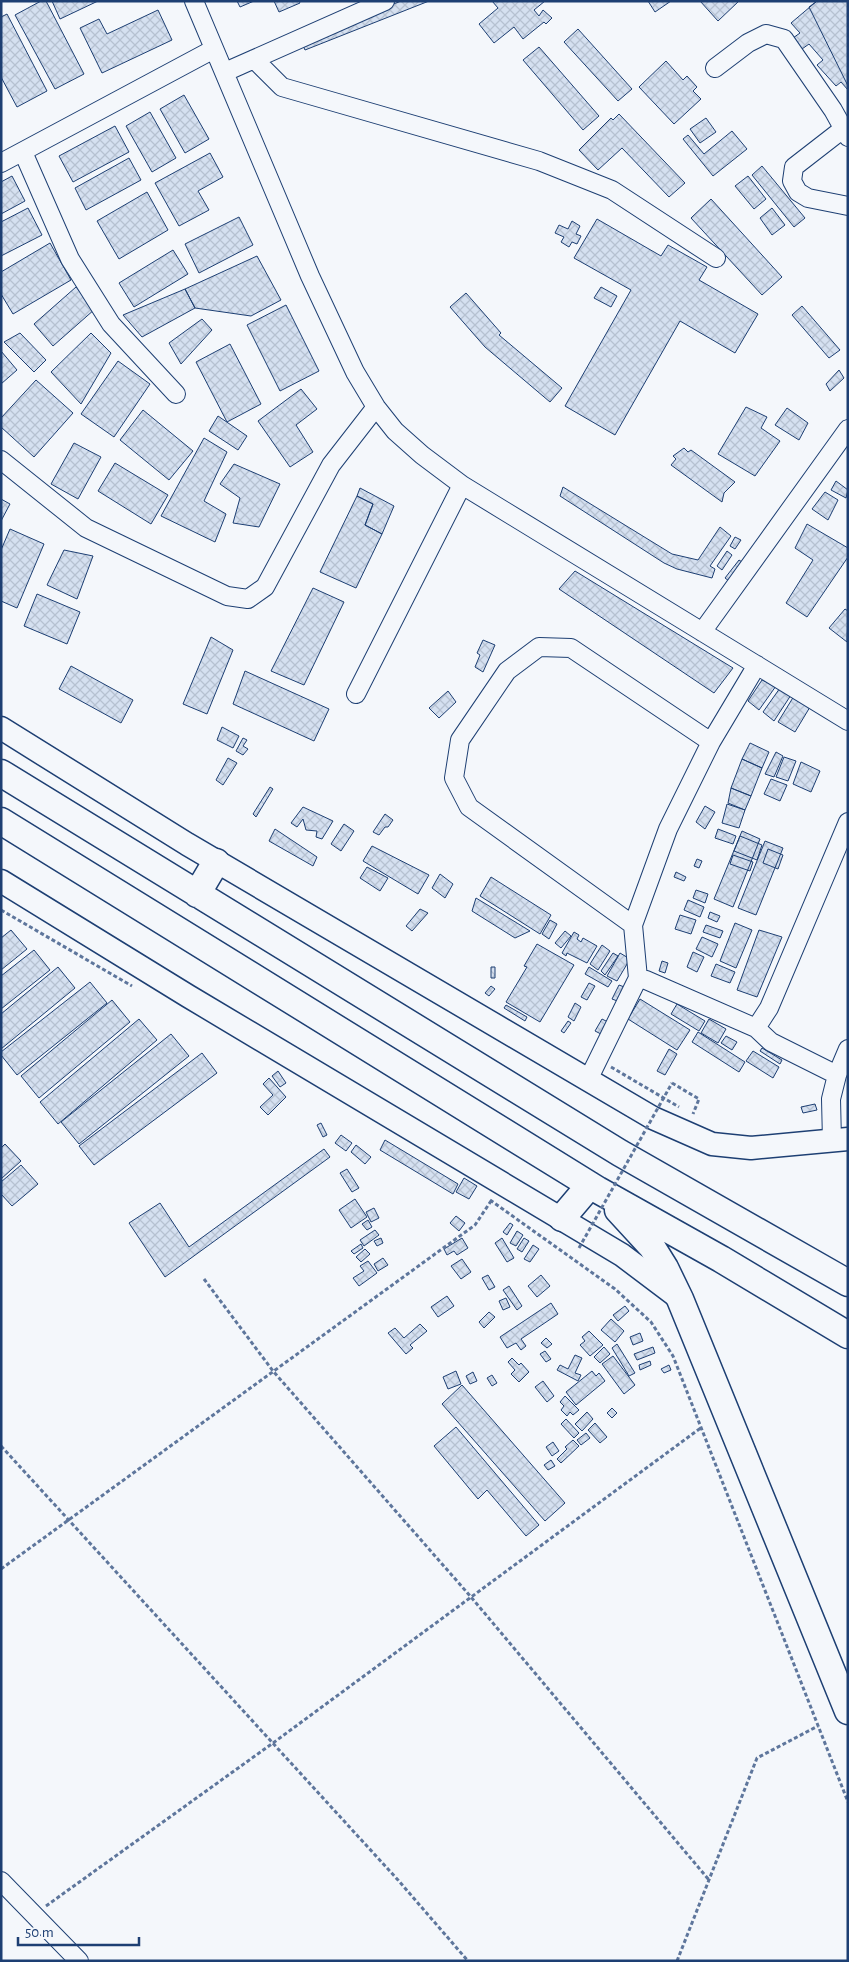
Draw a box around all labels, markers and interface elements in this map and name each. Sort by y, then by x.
scale bar [18,1914,139,1946]
text: 50 m [25,1925,54,1940]

